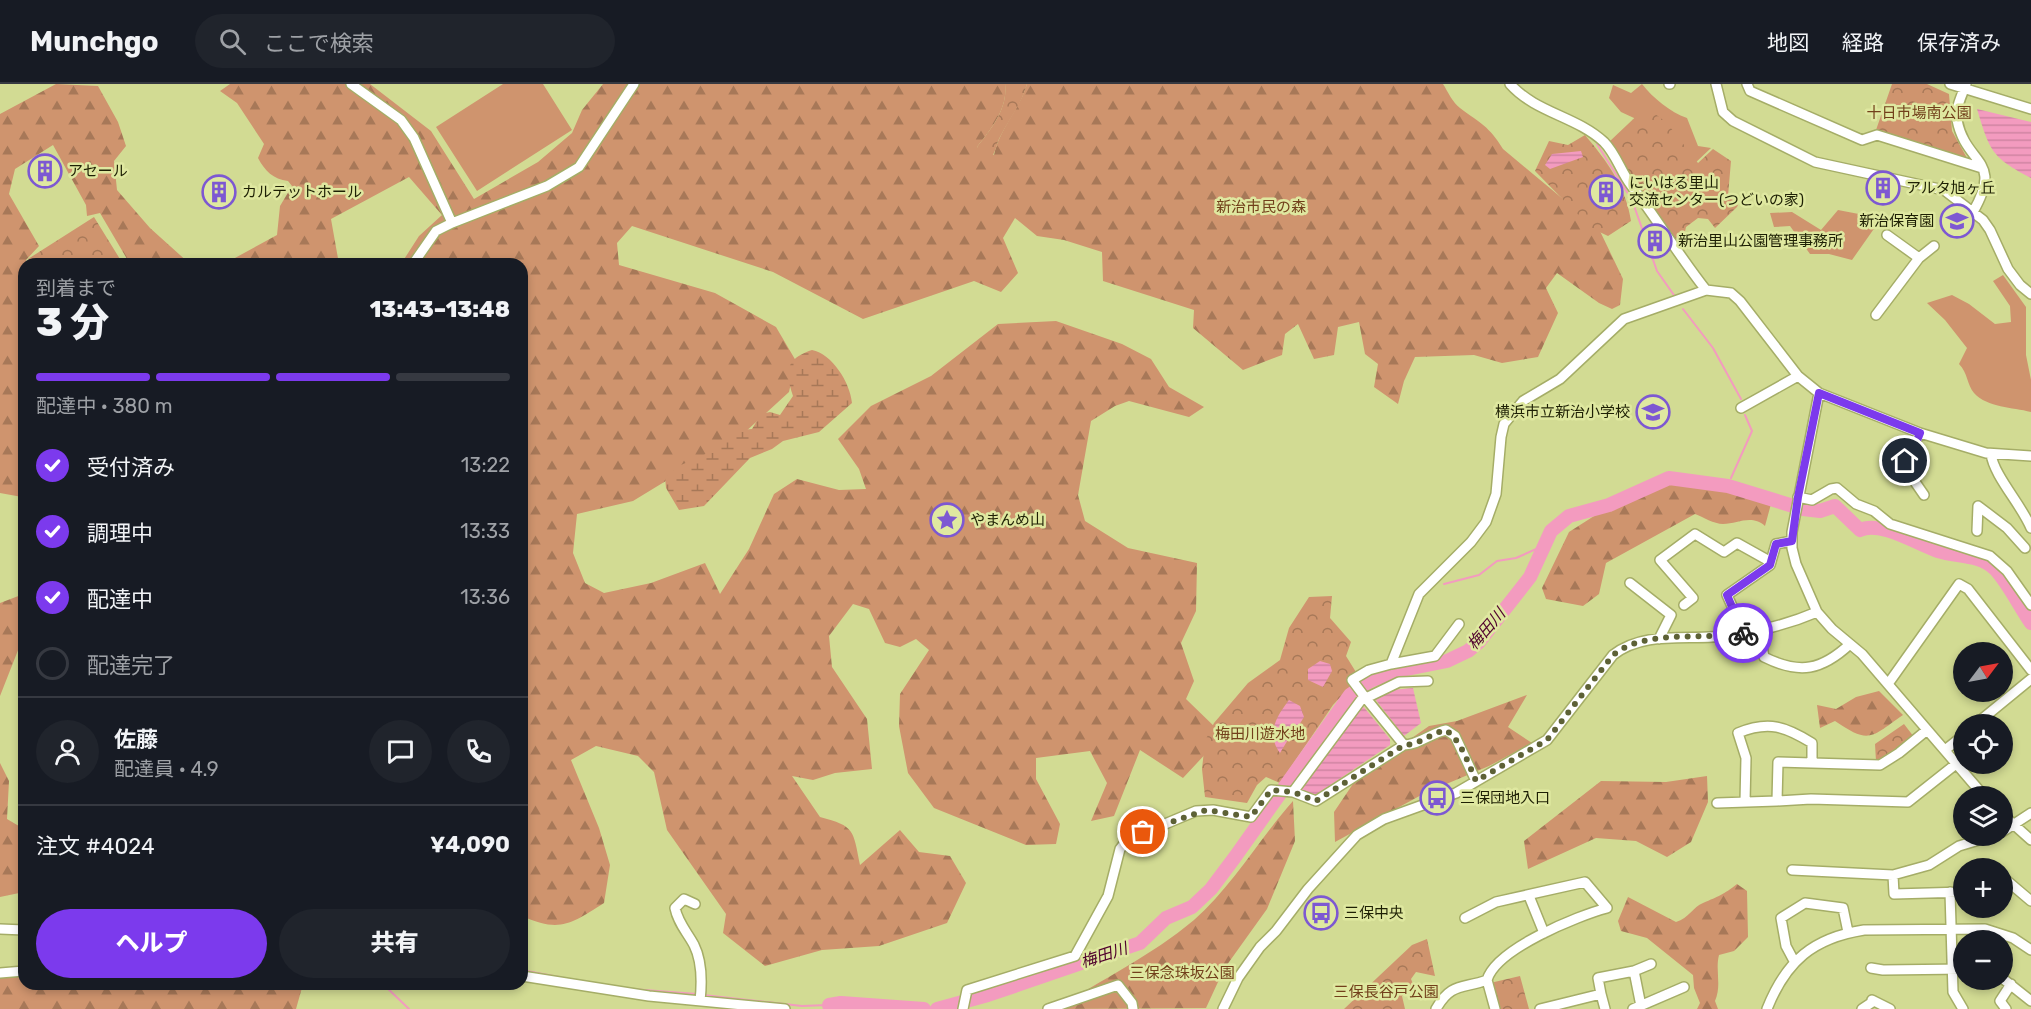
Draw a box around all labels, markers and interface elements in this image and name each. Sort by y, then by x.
search box [195,14,615,68]
text: Munchgo [30,25,159,58]
icon: search [216,25,249,58]
text: ここで検索 [264,30,374,57]
text: 地図 [1767,30,1809,55]
text: 経路 [1842,30,1884,55]
text: 保存済み [1917,30,2001,55]
park label: 十日市場南公園 [1866,104,1972,122]
building icon: アセール [27,153,63,189]
place label: アセール [68,162,128,180]
building icon: アルタ旭ヶ丘 [1865,170,1901,206]
building icon: カルテットホール [201,174,237,210]
building icon: にいはる里山 交流センター(つどいの家) [1588,174,1624,210]
place label: にいはる里山 交流センター(つどいの家) [1629,174,1804,209]
place label: アルタ旭ヶ丘 [1906,179,1996,197]
place label: カルテットホール [242,183,362,201]
park label: 新治市民の森 [1216,198,1306,216]
school or university icon: 新治保育園 [1939,203,1975,239]
place label: 新治保育園 [1859,212,1934,230]
building icon: 新治里山公園管理事務所 [1637,223,1673,259]
place label: 新治里山公園管理事務所 [1678,232,1843,250]
text: 到着まで [36,276,116,300]
text: 13:43–13:48 [370,296,510,323]
text: 3 分 [36,300,109,346]
text: 配達中 · 380 m [36,394,173,418]
school or university icon: 横浜市立新治小学校 [1635,394,1671,430]
place label: 横浜市立新治小学校 [1495,403,1630,421]
pin [1879,435,1930,486]
icon: home [1888,444,1921,477]
icon: check [36,449,69,482]
text: 13:22 [461,453,510,477]
text: 受付済み [87,454,175,481]
place icon: やまんめ山 [929,502,965,538]
place label: やまんめ山 [970,511,1045,529]
icon: check [36,515,69,548]
text: 13:33 [460,519,510,543]
text: 調理中 [87,520,153,547]
icon: check [36,581,69,614]
text: 13:36 [460,585,510,609]
text: 配達中 [87,586,153,613]
water label: 梅田川 [1463,603,1510,653]
courier [1713,603,1773,663]
icon: bike [1727,617,1760,650]
north arrow [1953,642,2013,702]
map controls [1953,642,2013,990]
text: 配達完了 [87,652,175,679]
button: locate [1953,714,2013,774]
button: person [36,720,99,783]
button: chat [369,720,432,783]
button: phone [447,720,510,783]
park label: 梅田川遊水地 [1215,725,1305,743]
text: 佐藤 [114,726,158,753]
text: 配達員 · 4.9 [114,757,219,781]
bus stop icon: 三保団地入口 [1419,780,1455,816]
button: layers [1953,786,2013,846]
place label: 三保団地入口 [1460,789,1550,807]
pin [1117,806,1168,857]
icon: bag [1126,815,1159,848]
text: ¥4,090 [430,831,510,858]
text: 注文 #4024 [36,833,155,860]
button: + [1953,858,2013,918]
bus stop icon: 三保中央 [1303,895,1339,931]
place label: 三保中央 [1344,904,1404,922]
button: ヘルプ [36,909,267,978]
button: 共有 [279,909,510,978]
button: − [1953,930,2013,990]
water label: 梅田川 [1078,938,1132,971]
park label: 三保念珠坂公園 [1129,964,1235,982]
park label: 三保長谷戸公園 [1333,983,1439,1001]

